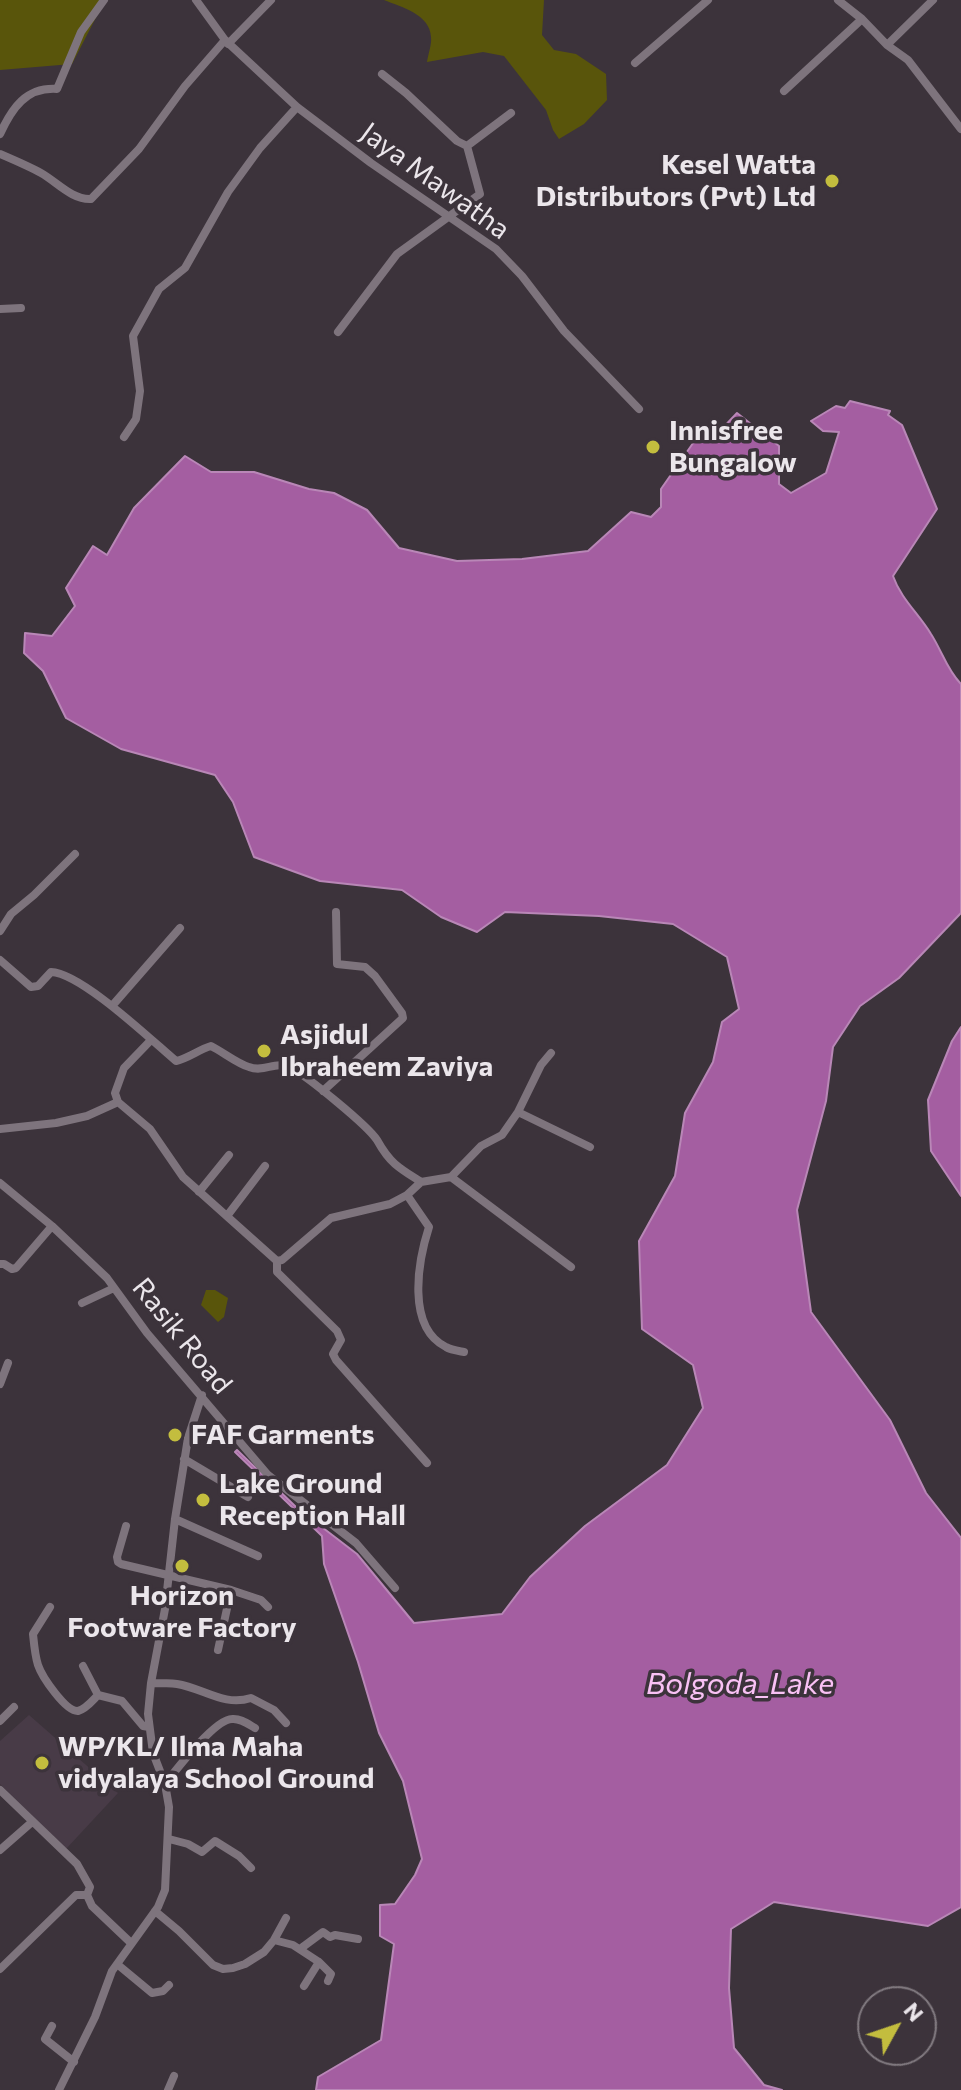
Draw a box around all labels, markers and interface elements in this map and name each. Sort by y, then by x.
street label: Jaya Mawatha [354,116,516,246]
place label: Kesel Watta Distributors (Pvt) Ltd [536,148,816,214]
marker: Kesel Watta Distributors (Pvt) Ltd [823,172,841,190]
place label: Innisfree Bungalow [669,414,797,480]
marker: Innisfree Bungalow [644,438,662,456]
place label: Asjidul Ibraheem Zaviya [280,1018,493,1084]
marker: Asjidul Ibraheem Zaviya [255,1042,273,1060]
street label: Rasik Road [125,1271,239,1401]
place label: FAF Garments [191,1418,375,1452]
marker: FAF Garments [166,1426,184,1444]
place label: Lake Ground Reception Hall [219,1467,406,1533]
marker: Lake Ground Reception Hall [194,1491,212,1509]
marker: Horizon Footware Factory [173,1557,191,1575]
place label: Horizon Footware Factory [67,1579,297,1645]
water label: Bolgoda_Lake [646,1666,834,1702]
place label: WP/KL/ Ilma Maha vidyalaya School Ground [58,1730,374,1796]
marker: WP/KL/ Ilma Maha vidyalaya School Ground [33,1754,51,1772]
north arrow [857,1986,937,2066]
text: N [899,1997,930,2027]

